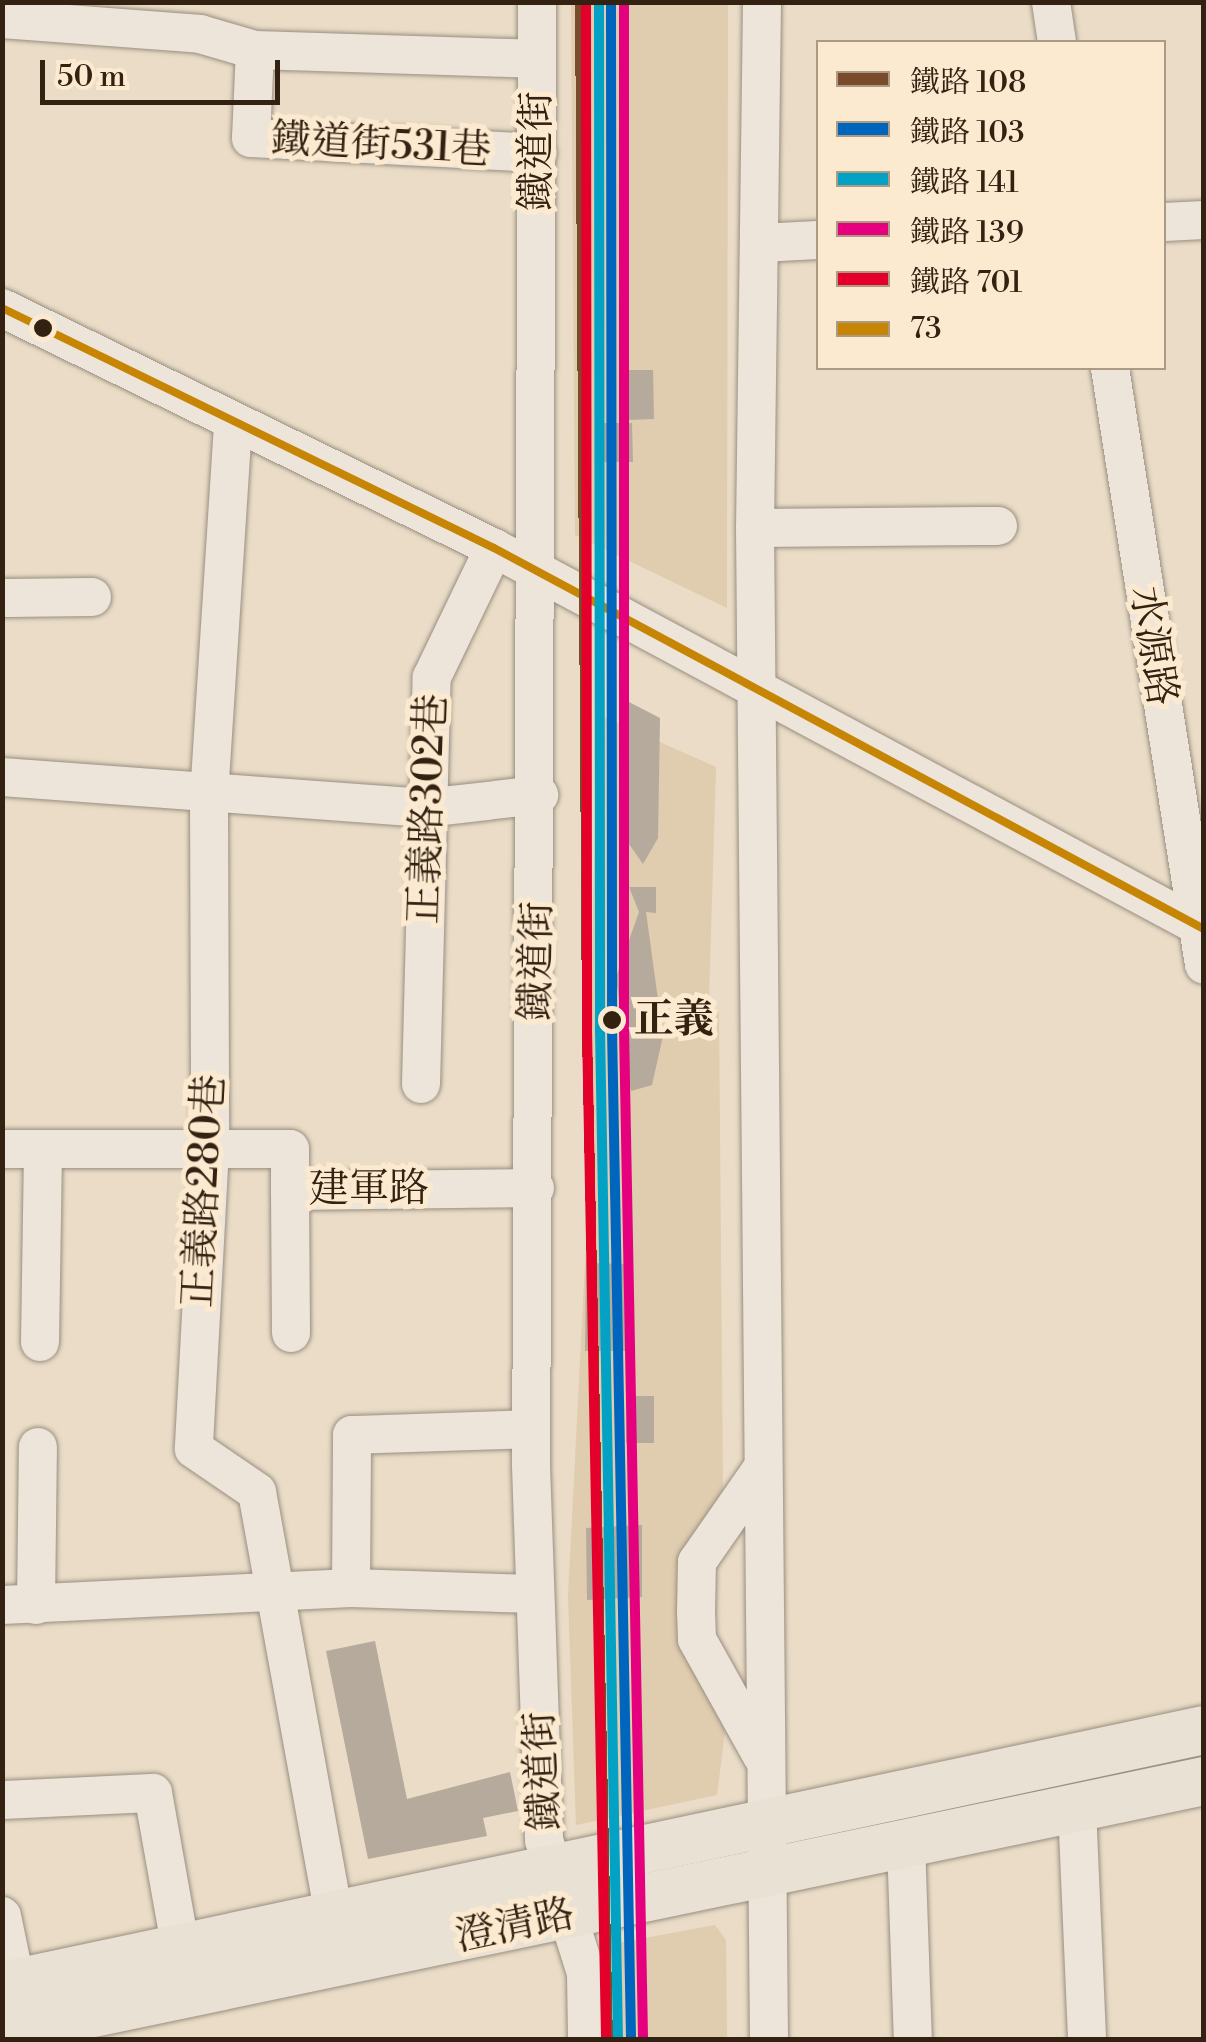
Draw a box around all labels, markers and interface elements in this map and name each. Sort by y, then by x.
scale bar [45,40,285,102]
legend [816,40,1166,370]
text: 50 m [57,58,126,96]
text: 鐵路 108 [910,64,1026,102]
street label: 鐵道街 [513,91,561,211]
text: 鐵路 103 [910,114,1025,152]
street label: 鐵道街531巷 [270,115,492,175]
text: 鐵路 141 [910,164,1019,202]
text: 鐵路 139 [910,214,1024,252]
text: 鐵路 701 [910,264,1022,302]
text: 73 [910,310,941,348]
unlabelled marker [33,318,53,338]
street label: 水源路 [1120,583,1186,709]
street label: 正義路302巷 [400,693,456,925]
street label: 鐵道街 [512,901,562,1021]
place label: 正義 [634,996,714,1044]
marker: 正義 [599,1007,625,1033]
street label: 正義路280巷 [174,1073,234,1309]
street label: 建軍路 [309,1165,429,1213]
street label: 鐵道街 [516,1710,570,1832]
street label: 澄清路 [451,1890,579,1962]

